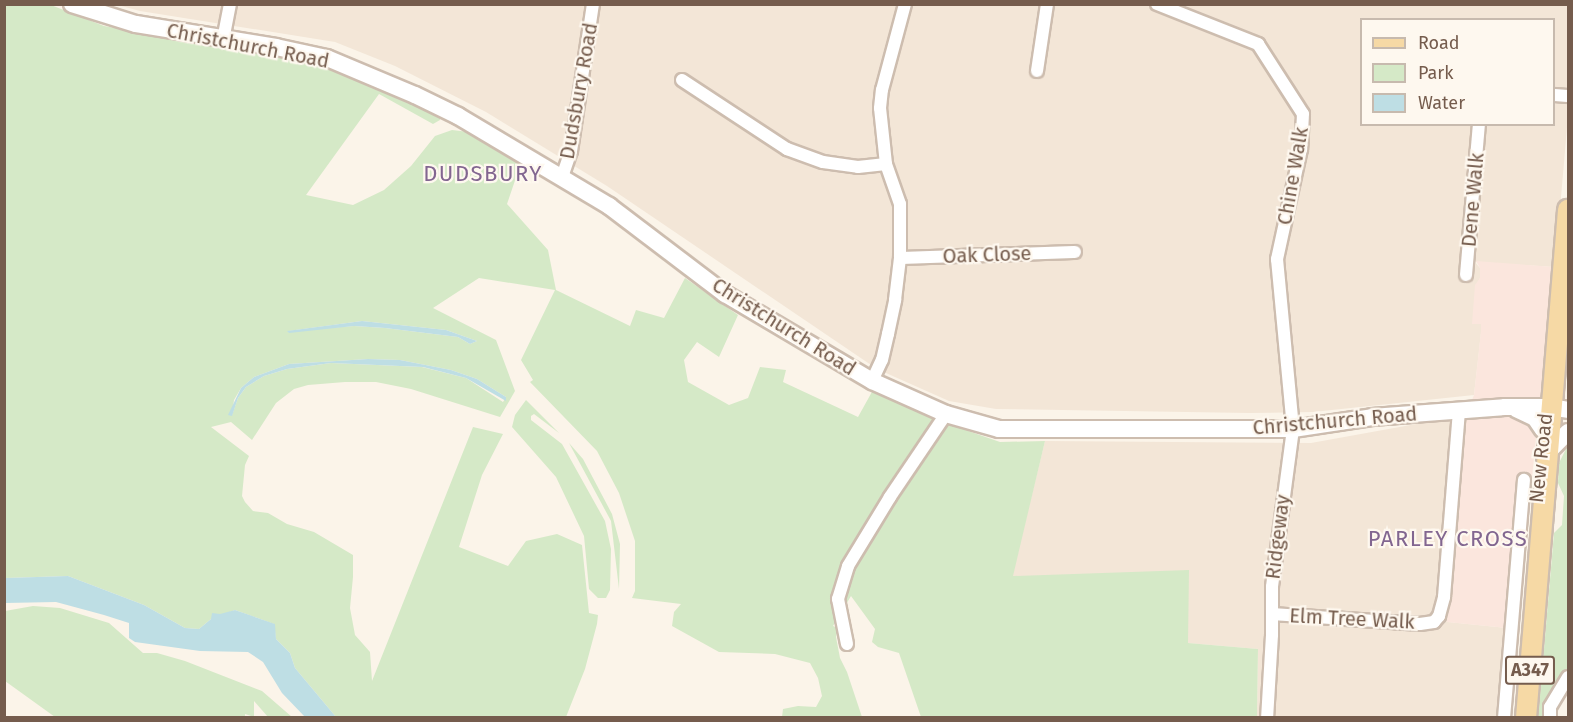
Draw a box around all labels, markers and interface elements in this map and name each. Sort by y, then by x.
street label: Christchurch Road [165,18,331,74]
legend [1360,18,1555,126]
street label: Dudsbury Road [555,21,603,161]
text: Road [1418,32,1460,54]
text: Park [1418,62,1453,84]
text: Water [1418,92,1465,114]
street label: Chine Walk [1273,125,1313,227]
street label: Dene Walk [1457,152,1489,248]
district label: DUDSBURY [423,161,543,187]
street label: Oak Close [942,241,1032,269]
street label: Christchurch Road [708,273,860,381]
street label: Christchurch Road [1252,402,1418,440]
street label: New Road [1524,412,1558,504]
street label: Ridgeway [1261,493,1295,581]
district label: PARLEY CROSS [1368,526,1528,552]
street label: Elm Tree Walk [1289,604,1415,634]
road number: A347 [1504,655,1556,685]

